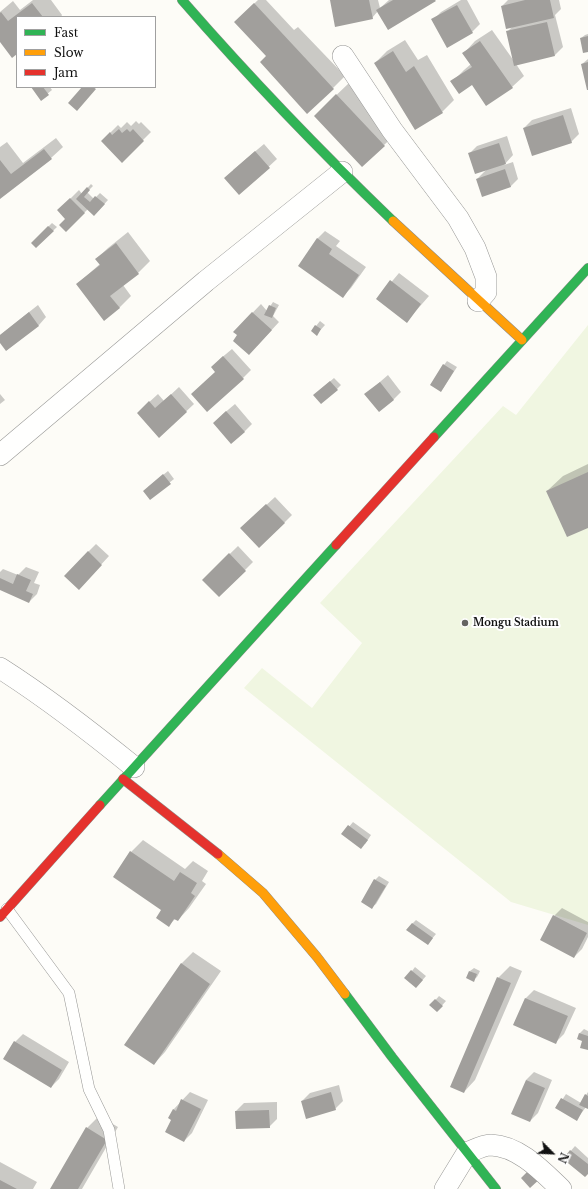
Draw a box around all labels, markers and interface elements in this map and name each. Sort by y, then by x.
legend [16,16,156,88]
text: Fast [54,25,78,40]
text: Slow [54,45,83,60]
text: Jam [54,65,78,80]
place label: Mongu Stadium [473,617,559,629]
marker: Mongu Stadium [460,618,470,628]
north arrow [532,1133,572,1173]
text: N [554,1150,571,1165]

